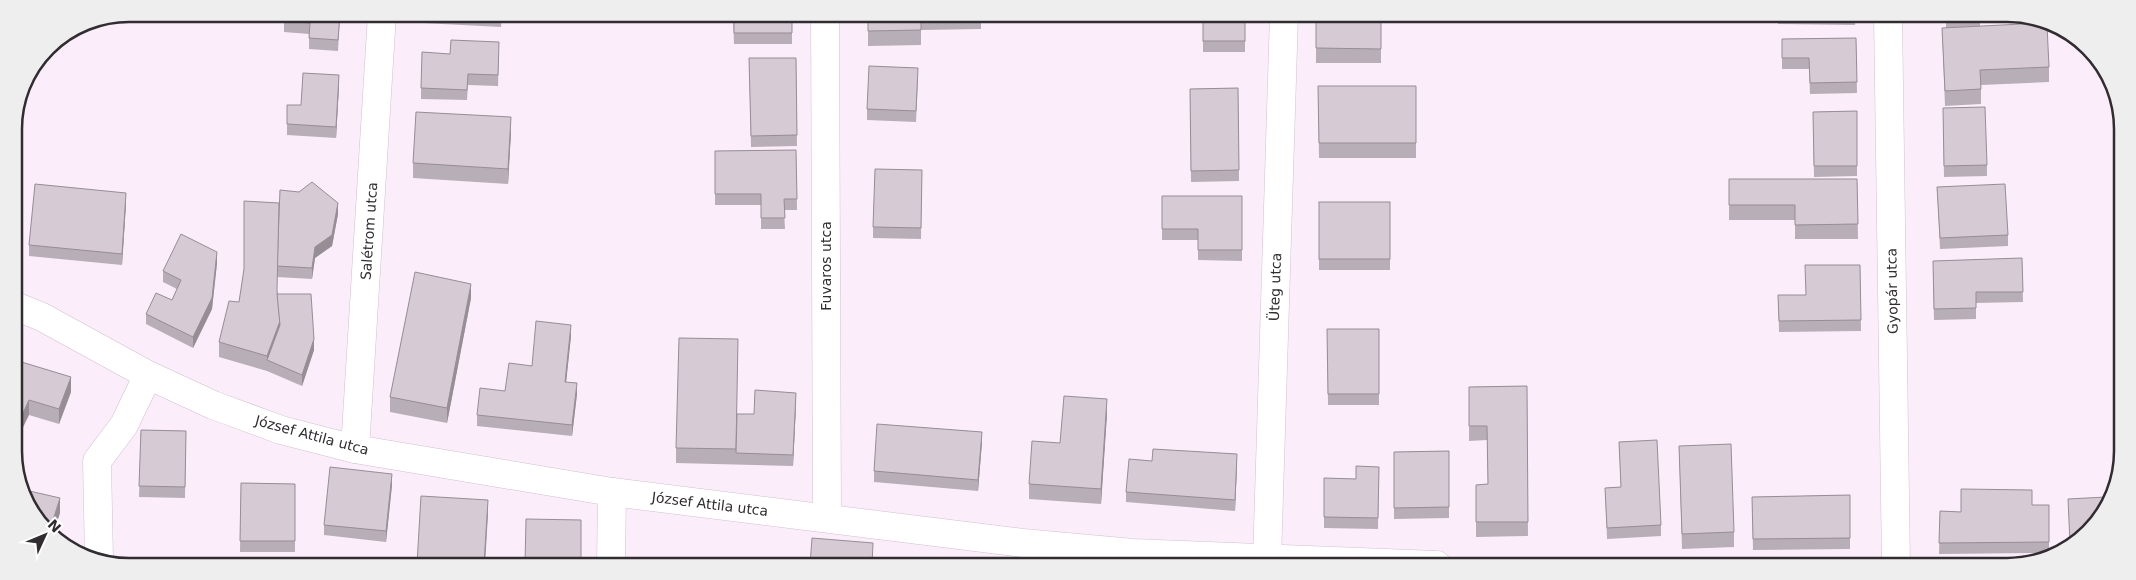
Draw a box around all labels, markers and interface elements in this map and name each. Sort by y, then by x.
street label: Salétrom utca [358,181,380,281]
street label: Fuvaros utca [818,221,834,311]
street label: Gyopár utca [1883,248,1901,334]
street label: Üteg utca [1265,253,1284,321]
street label: József Attila utca [252,412,371,458]
street label: József Attila utca [650,489,769,519]
north arrow [20,510,70,560]
text: N [45,516,64,536]

